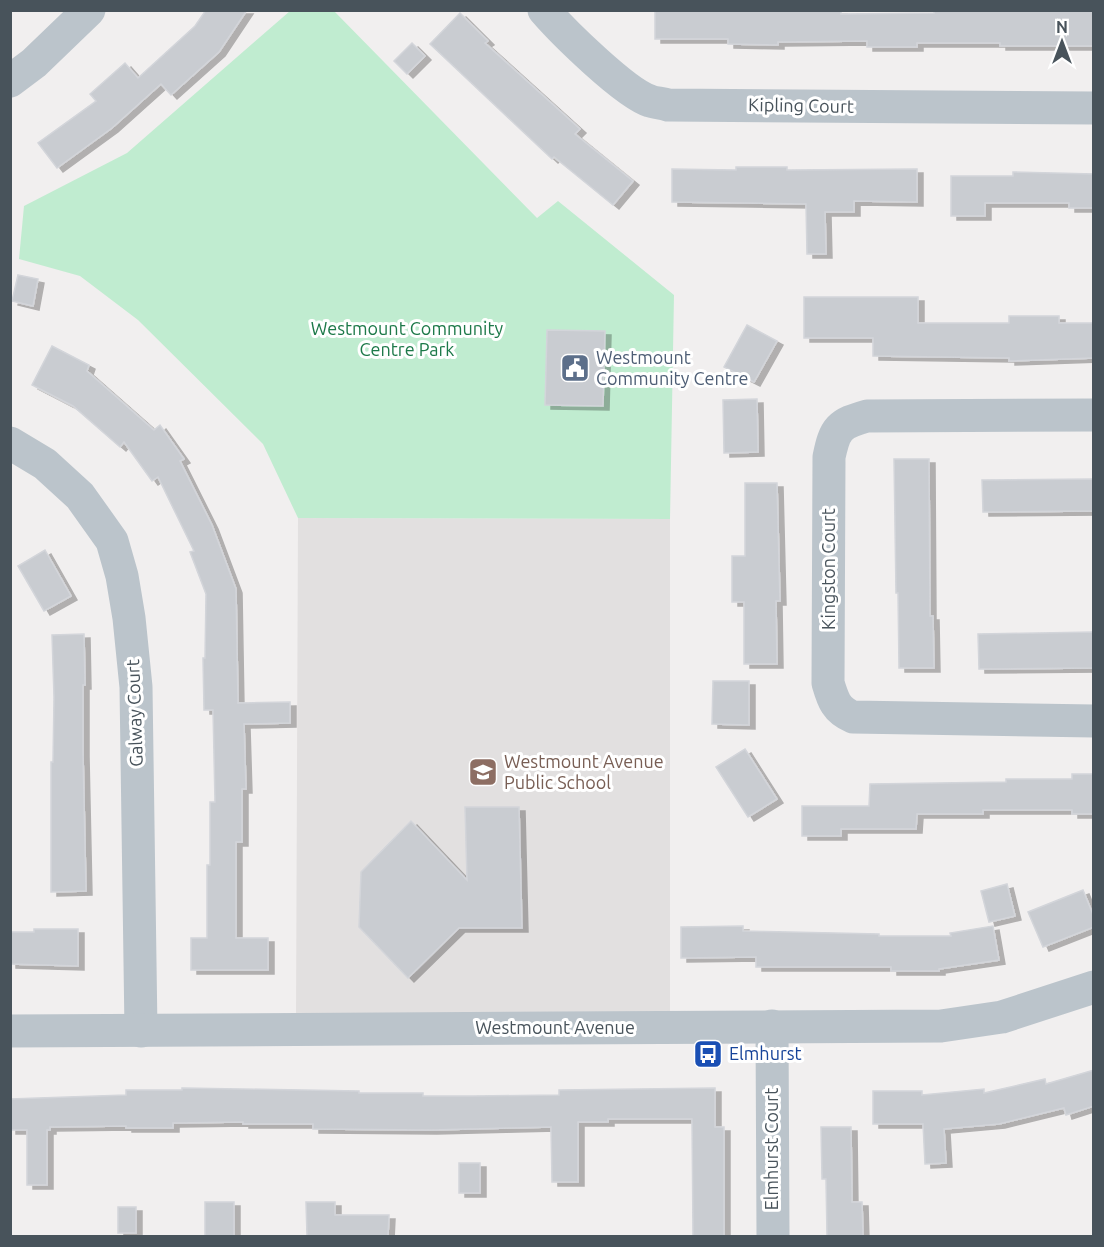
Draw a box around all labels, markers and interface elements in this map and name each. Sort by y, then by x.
north arrow [1032,12,1092,72]
text: N [1056,18,1068,36]
street label: Kipling Court [748,94,854,116]
park label: Westmount Community Centre Park [311,318,503,359]
place label: Westmount Community Centre [596,347,748,388]
public building icon: Westmount Community Centre [559,352,591,384]
street label: Kingston Court [818,508,838,630]
street label: Galway Court [122,659,146,767]
place label: Westmount Avenue Public School [504,751,664,792]
school or university icon: Westmount Avenue Public School [467,756,499,788]
street label: Westmount Avenue [475,1017,635,1037]
bus stop icon: Elmhurst [692,1038,724,1070]
place label: Elmhurst [729,1043,802,1063]
street label: Elmhurst Court [761,1088,781,1210]

